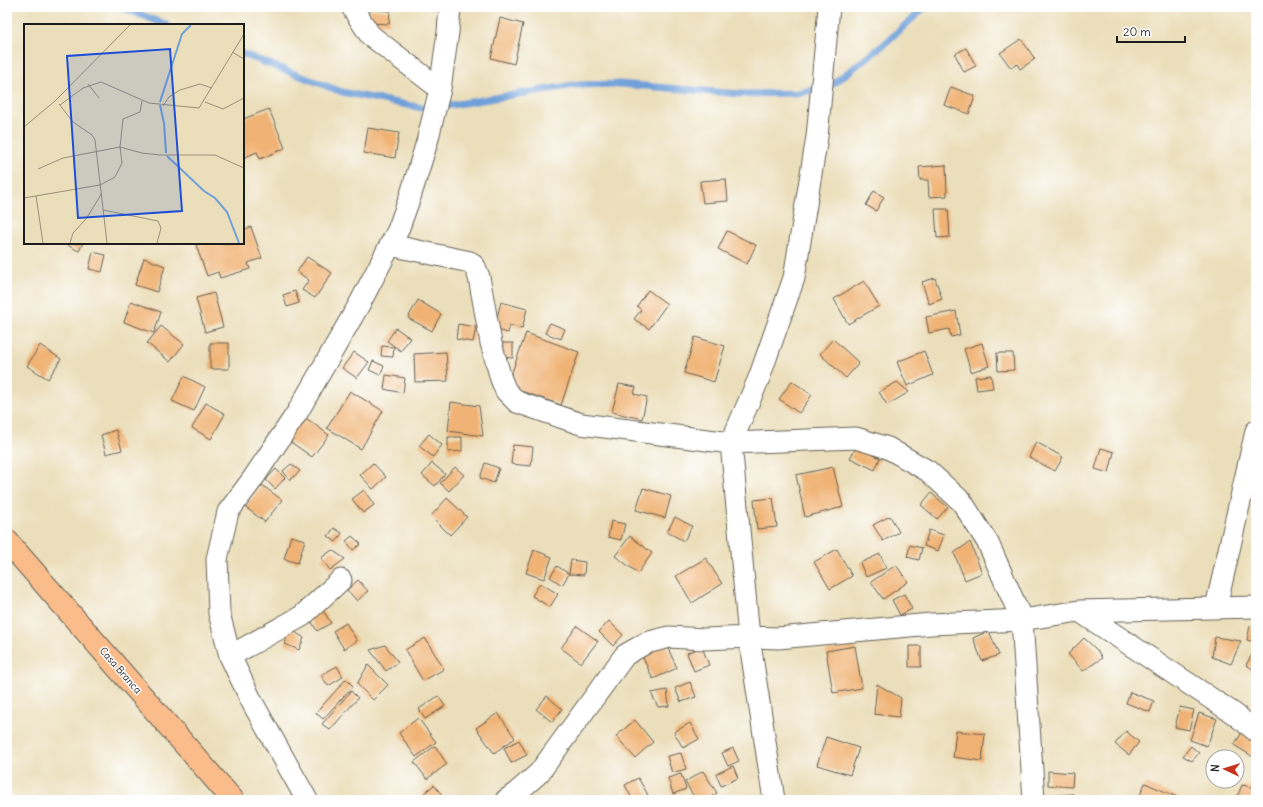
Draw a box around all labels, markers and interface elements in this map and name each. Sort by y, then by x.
scale bar [1117,18,1185,44]
inset map [24,24,244,244]
text: 20 m [1123,24,1151,39]
street label: Casa Branca [97,644,145,697]
north arrow [1205,749,1245,789]
text: N [1208,764,1222,773]

